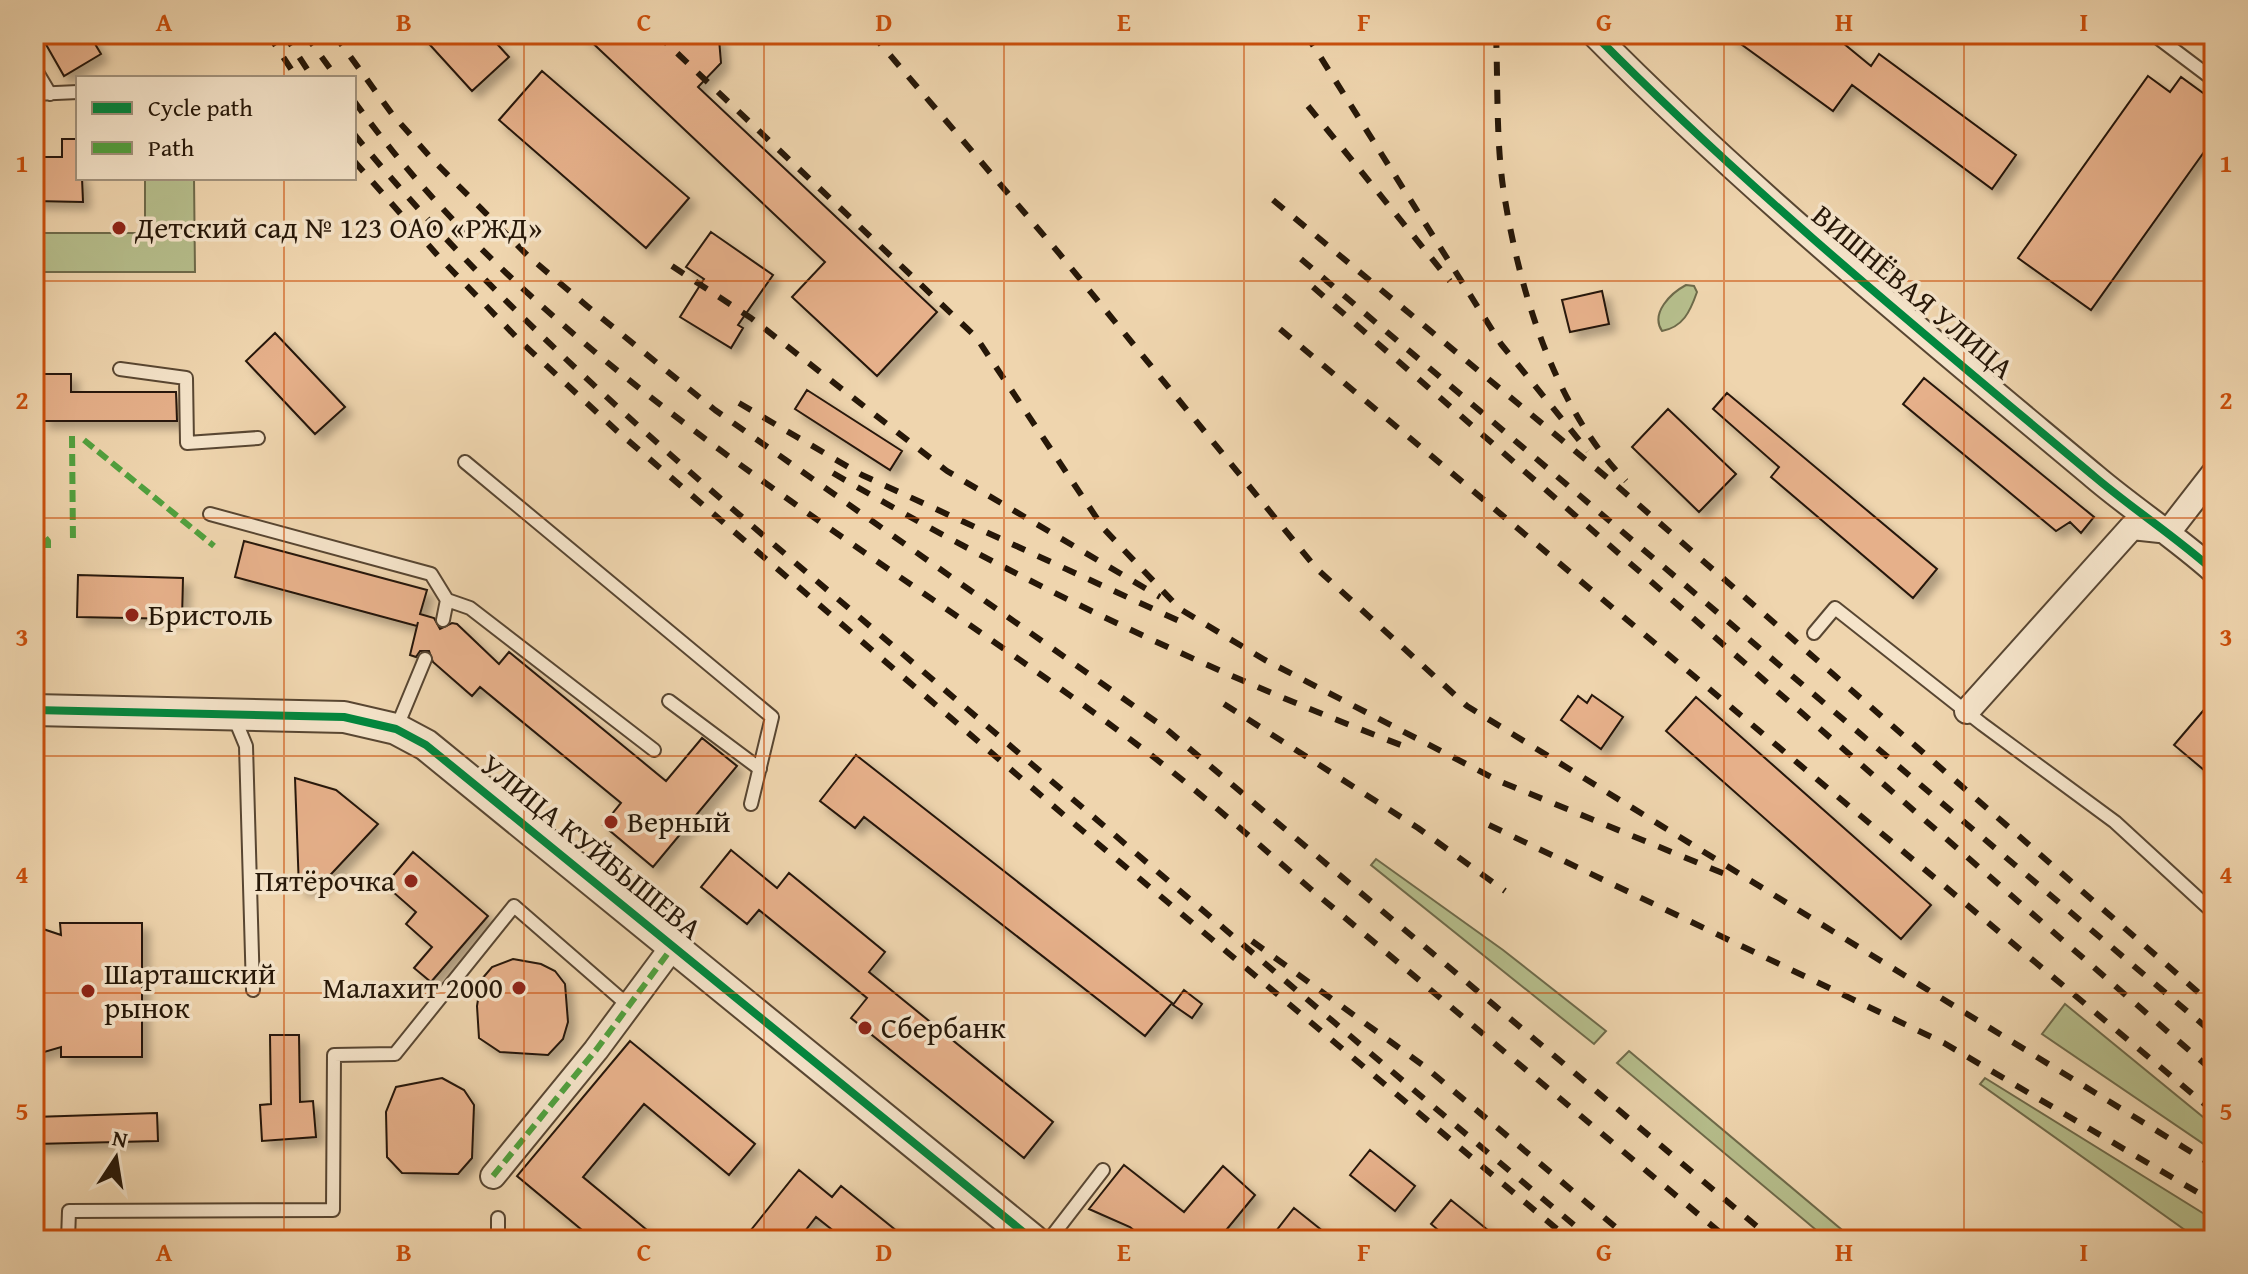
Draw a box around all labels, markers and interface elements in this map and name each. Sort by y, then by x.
text: A [156,2,173,41]
text: B [396,2,412,41]
text: C [637,2,651,41]
text: D [876,2,892,41]
text: E [1117,2,1131,41]
text: F [1357,2,1371,41]
text: G [1596,2,1612,41]
text: H [1835,2,1853,41]
text: I [2080,2,2088,41]
legend [76,76,356,180]
text: Cycle path [148,90,253,125]
text: Path [148,130,195,165]
text: 1 [15,143,29,182]
text: 1 [2219,143,2233,182]
street label: ВИШНЁВАЯ УЛИЦА [1803,193,2024,389]
place label: Детский сад № 123 ОАО «РЖД» [134,205,542,249]
marker: Детский сад № 123 ОАО «РЖД» [110,219,128,237]
text: 2 [15,380,29,419]
text: 2 [2219,380,2233,419]
place label: Бристоль [148,592,273,636]
marker: Бристоль [123,606,141,624]
text: 3 [15,617,29,656]
text: 3 [2219,617,2233,656]
street label: УЛИЦА КУЙБЫШЕВА [471,743,712,950]
place label: Верный [627,799,731,843]
marker: Верный [602,813,620,831]
text: 4 [15,854,29,893]
text: 4 [2219,854,2233,893]
place label: Пятёрочка [254,858,396,902]
marker: Пятёрочка [402,872,420,890]
place label: Шарташский рынок [104,951,276,1029]
place label: Малахит 2000 [322,965,503,1009]
marker: Малахит 2000 [510,979,528,997]
marker: Шарташский рынок [79,982,97,1000]
place label: Сбербанк [881,1005,1006,1049]
marker: Сбербанк [856,1019,874,1037]
text: 5 [15,1091,29,1130]
text: 5 [2219,1091,2233,1130]
north arrow [76,1118,156,1198]
text: N [110,1121,131,1156]
text: A [156,1232,173,1271]
text: B [396,1232,412,1271]
text: C [637,1232,651,1271]
text: D [876,1232,892,1271]
text: E [1117,1232,1131,1271]
text: F [1357,1232,1371,1271]
text: G [1596,1232,1612,1271]
text: H [1835,1232,1853,1271]
text: I [2080,1232,2088,1271]

